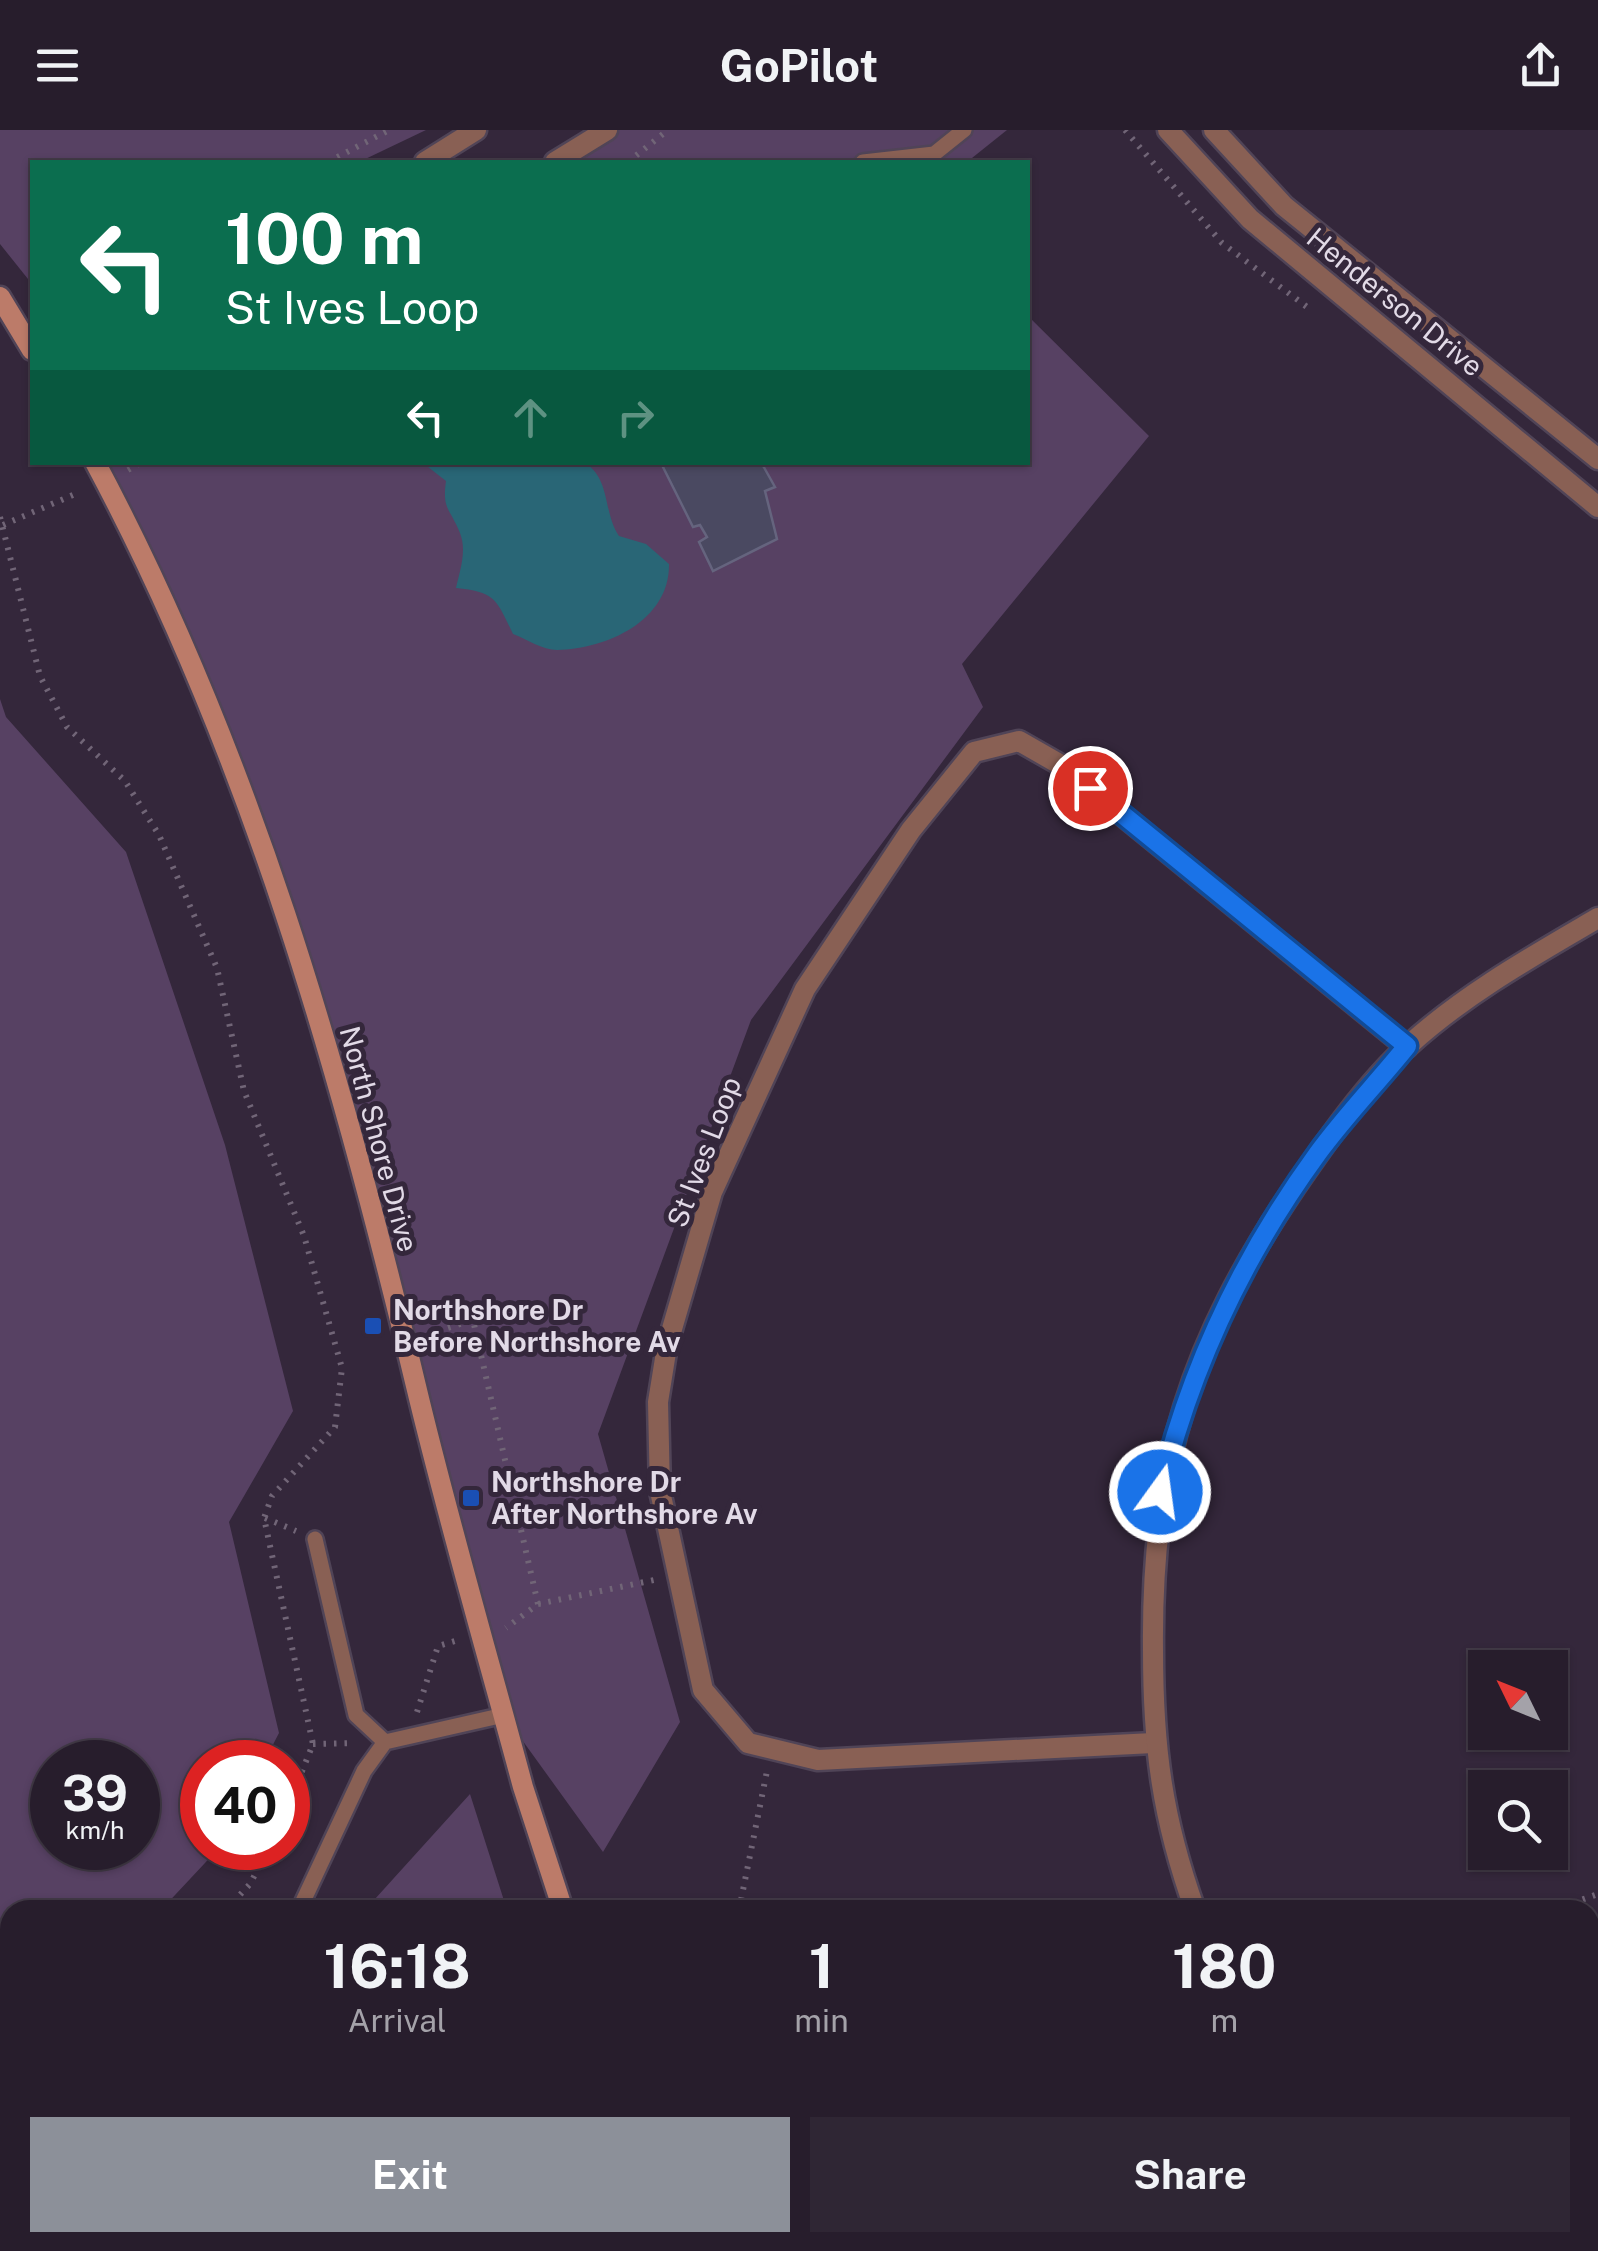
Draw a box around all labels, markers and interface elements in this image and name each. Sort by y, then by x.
icon: menu [30,38,85,93]
icon: share [1513,38,1568,93]
text: GoPilot [720,39,878,92]
text: 100 m [225,197,423,280]
icon: left [60,200,190,330]
street label: Henderson Drive [1301,221,1490,383]
text: St Ives Loop [225,281,479,334]
icon: left [398,390,453,445]
icon: ahead [503,390,558,445]
icon: right [608,390,663,445]
pin [1048,746,1133,831]
icon: arrive [1063,761,1118,816]
street label: North Shore Drive [334,1023,425,1255]
street label: St Ives Loop [660,1072,747,1232]
place label: Northshore Dr Before Northshore Av [393,1293,681,1358]
marker: Northshore Dr Before Northshore Av [362,1315,384,1337]
position arrow [1108,1440,1212,1544]
place label: Northshore Dr After Northshore Av [491,1465,758,1530]
marker: Northshore Dr After Northshore Av [460,1487,482,1509]
north arrow [1468,1650,1568,1750]
map controls [1468,1650,1568,1870]
speed limit sign: 40 [180,1740,310,1870]
text: 39 [62,1763,128,1822]
button: search [1468,1770,1568,1870]
text: km/h [66,1815,124,1845]
text: 16:18 [323,1931,471,2002]
text: 1 [809,1931,834,2002]
text: 180 [1172,1931,1277,2002]
text: Arrival [348,2002,447,2039]
text: min [794,2002,849,2039]
text: m [1210,2002,1238,2039]
button: Exit [30,2117,790,2232]
button: Share [810,2117,1570,2232]

